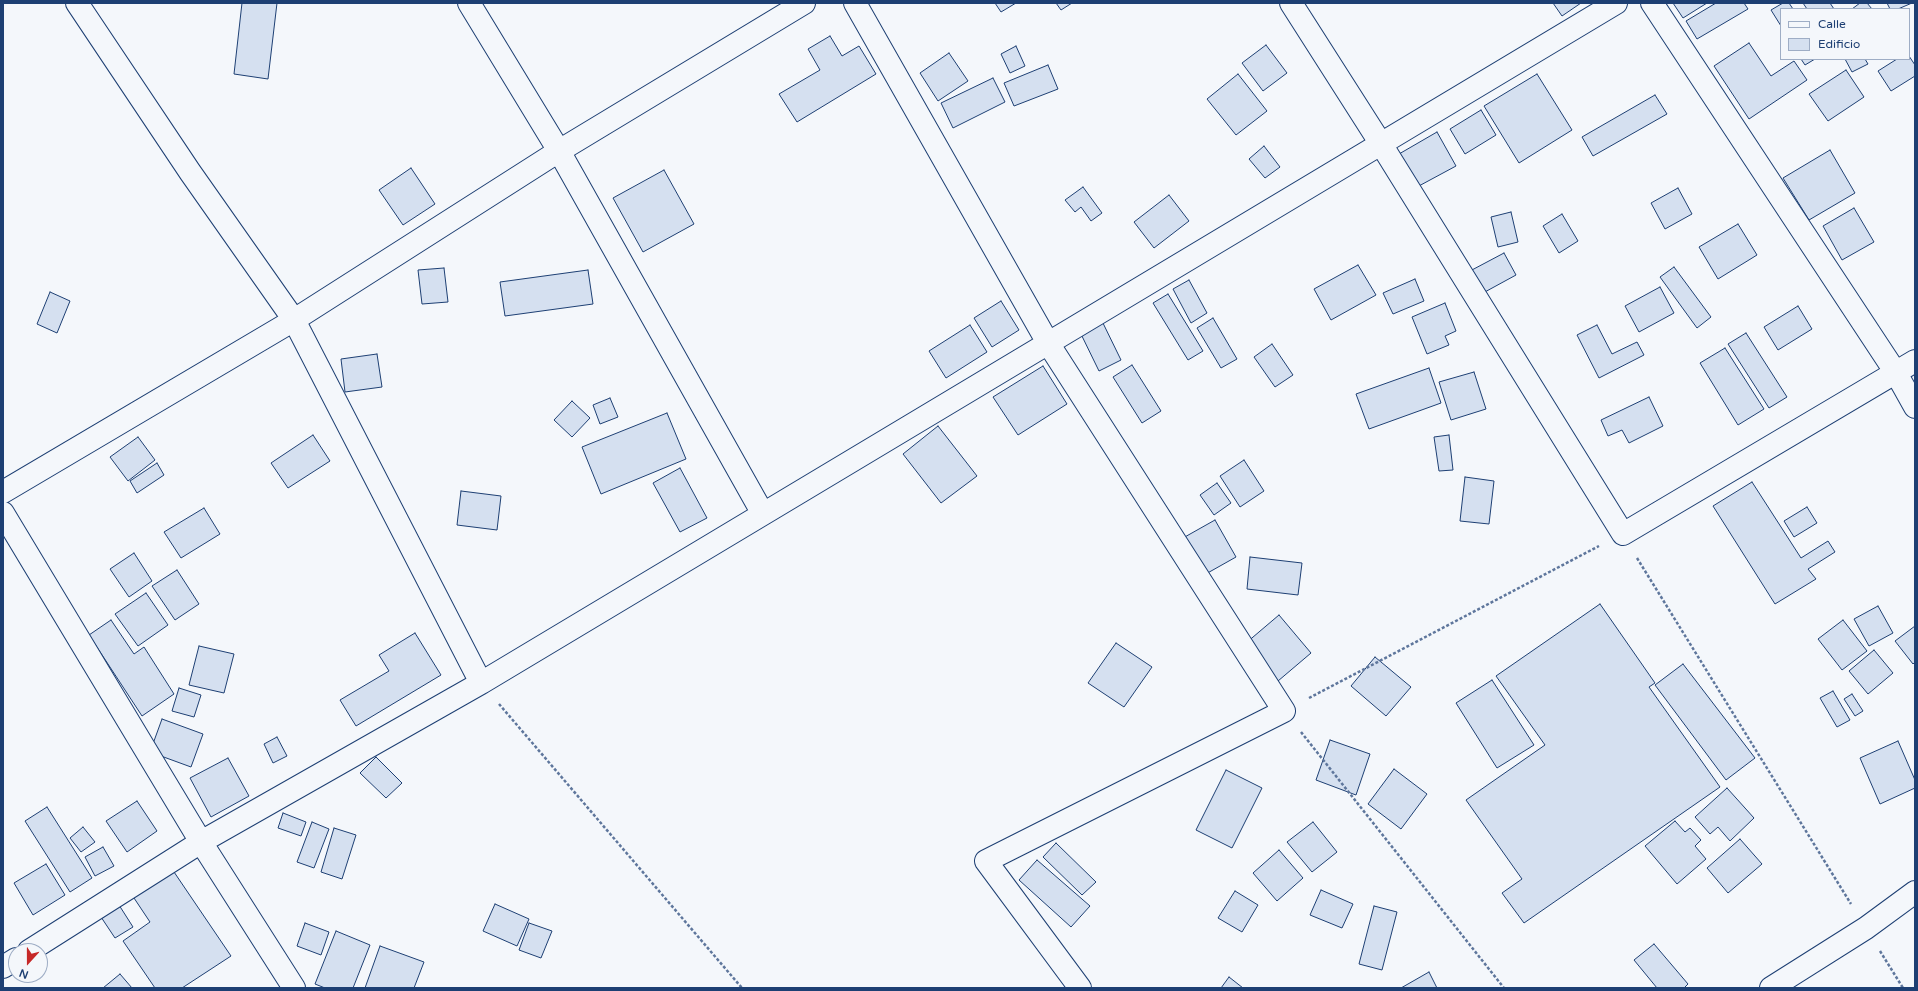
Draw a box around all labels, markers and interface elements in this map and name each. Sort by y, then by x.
legend [1780,8,1910,60]
text: Calle [1818,17,1846,31]
text: Edificio [1818,37,1860,51]
north arrow [8,943,48,983]
text: N [17,966,30,981]

